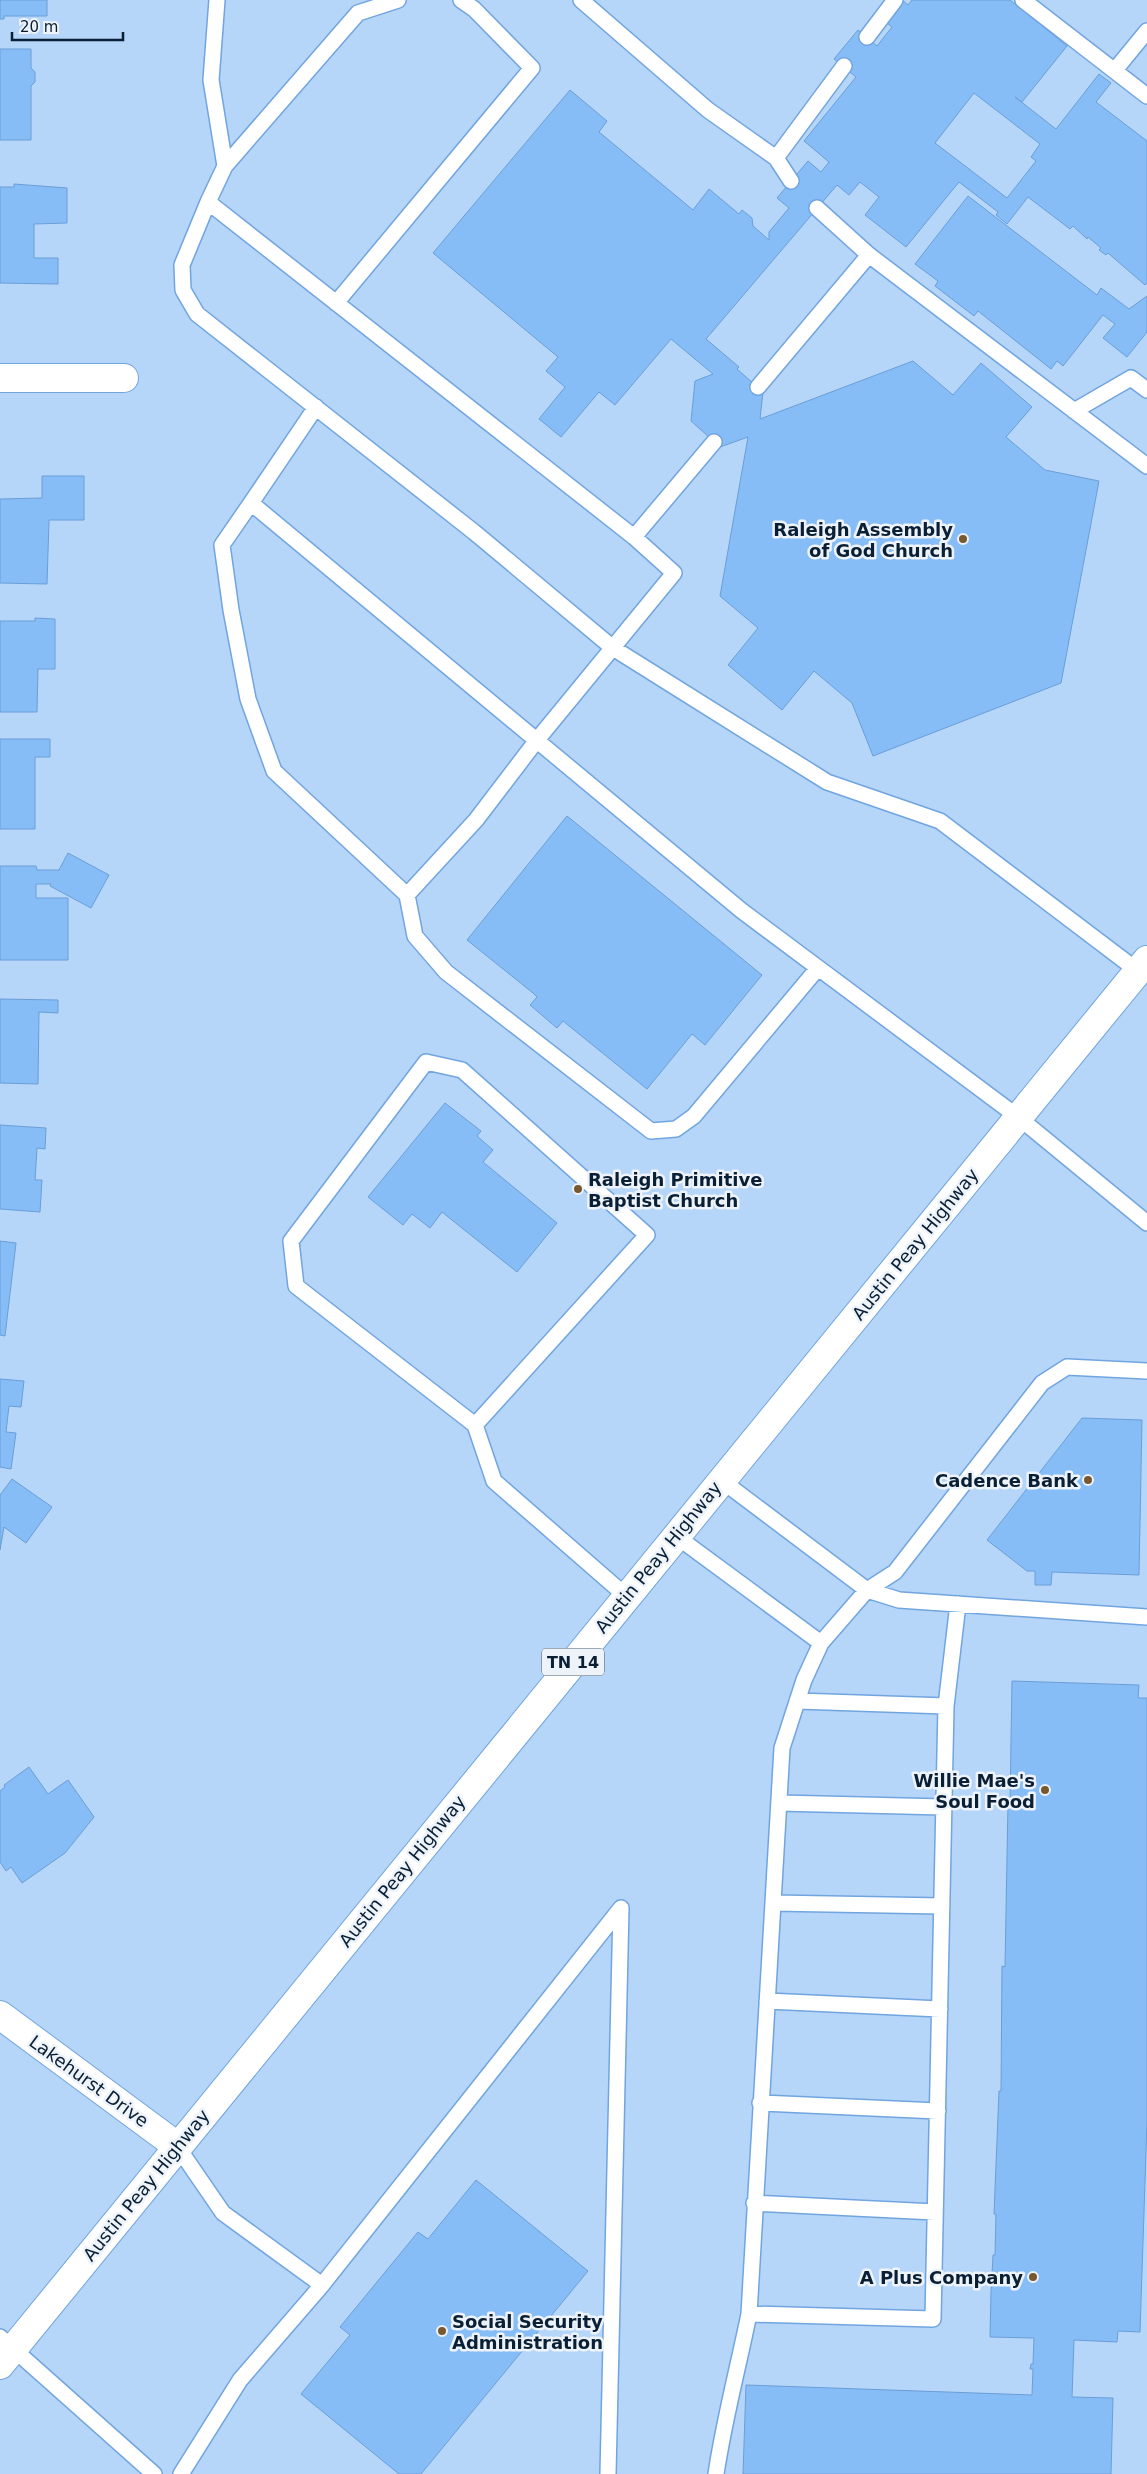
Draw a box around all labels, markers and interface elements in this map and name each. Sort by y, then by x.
scale bar [12,10,124,42]
text: 20 m [20,18,58,36]
place label: Raleigh Assembly of God Church [773,519,953,561]
marker: Raleigh Assembly of God Church [957,533,969,545]
street label: Austin Peay Highway [847,1164,983,1324]
place label: Raleigh Primitive Baptist Church [588,1169,762,1211]
marker: Raleigh Primitive Baptist Church [572,1183,584,1195]
place label: Cadence Bank [935,1470,1079,1491]
marker: Cadence Bank [1082,1474,1094,1486]
street label: Austin Peay Highway [590,1477,726,1637]
road number: TN 14 [542,1648,604,1675]
place label: Willie Mae's Soul Food [914,1770,1035,1812]
marker: Willie Mae's Soul Food [1039,1784,1051,1796]
street label: Austin Peay Highway [334,1791,470,1951]
street label: Lakehurst Drive [25,2031,153,2131]
street label: Austin Peay Highway [78,2105,214,2265]
place label: A Plus Company [860,2267,1023,2288]
marker: A Plus Company [1027,2271,1039,2283]
place label: Social Security Administration [452,2311,603,2353]
marker: Social Security Administration [436,2325,448,2337]

